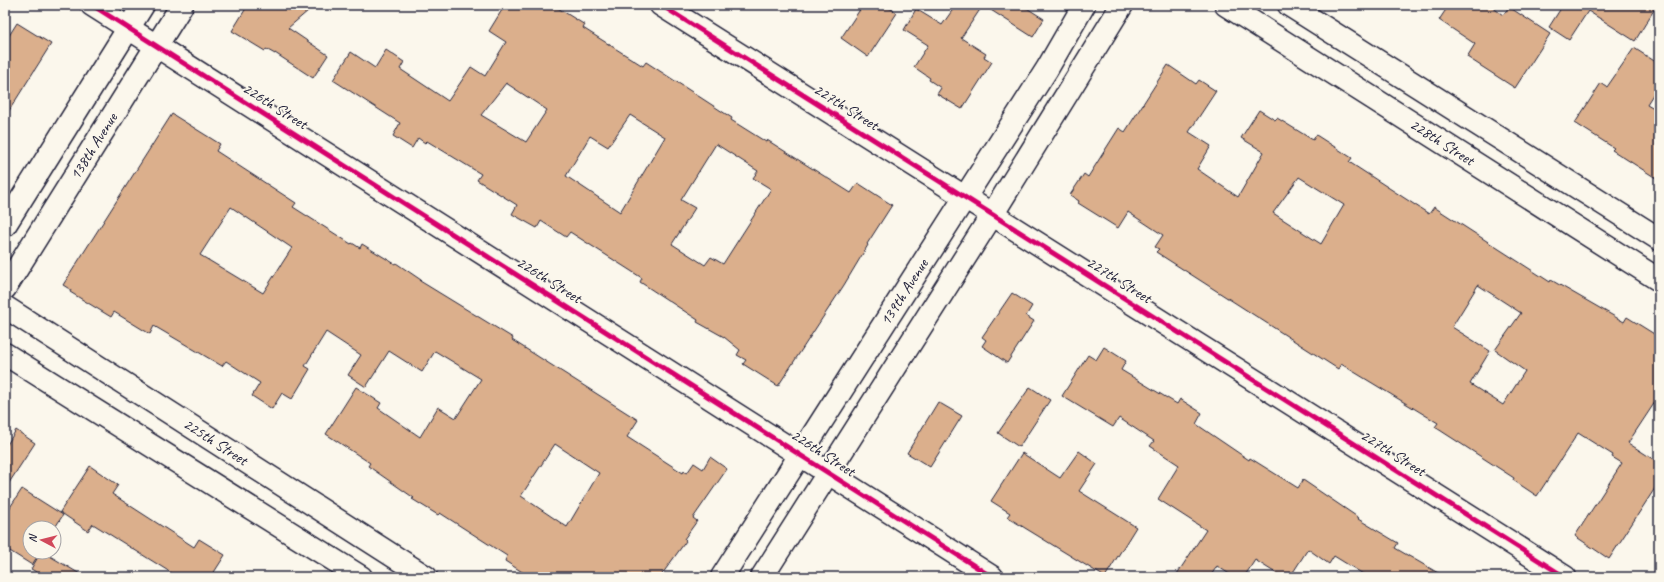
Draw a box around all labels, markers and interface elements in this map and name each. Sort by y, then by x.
street label: 226th Street [239,78,313,135]
street label: 227th Street [810,79,884,136]
street label: 138th Avenue [65,108,123,183]
street label: 228th Street [1406,114,1480,171]
street label: 226th Street [513,252,587,309]
street label: 227th Street [1083,252,1157,309]
street label: 139th Avenue [876,254,934,329]
street label: 225th Street [179,414,253,471]
street label: 226th Street [787,425,860,482]
street label: 227th Street [1357,425,1431,482]
north arrow [22,520,62,560]
text: N [25,532,40,543]

